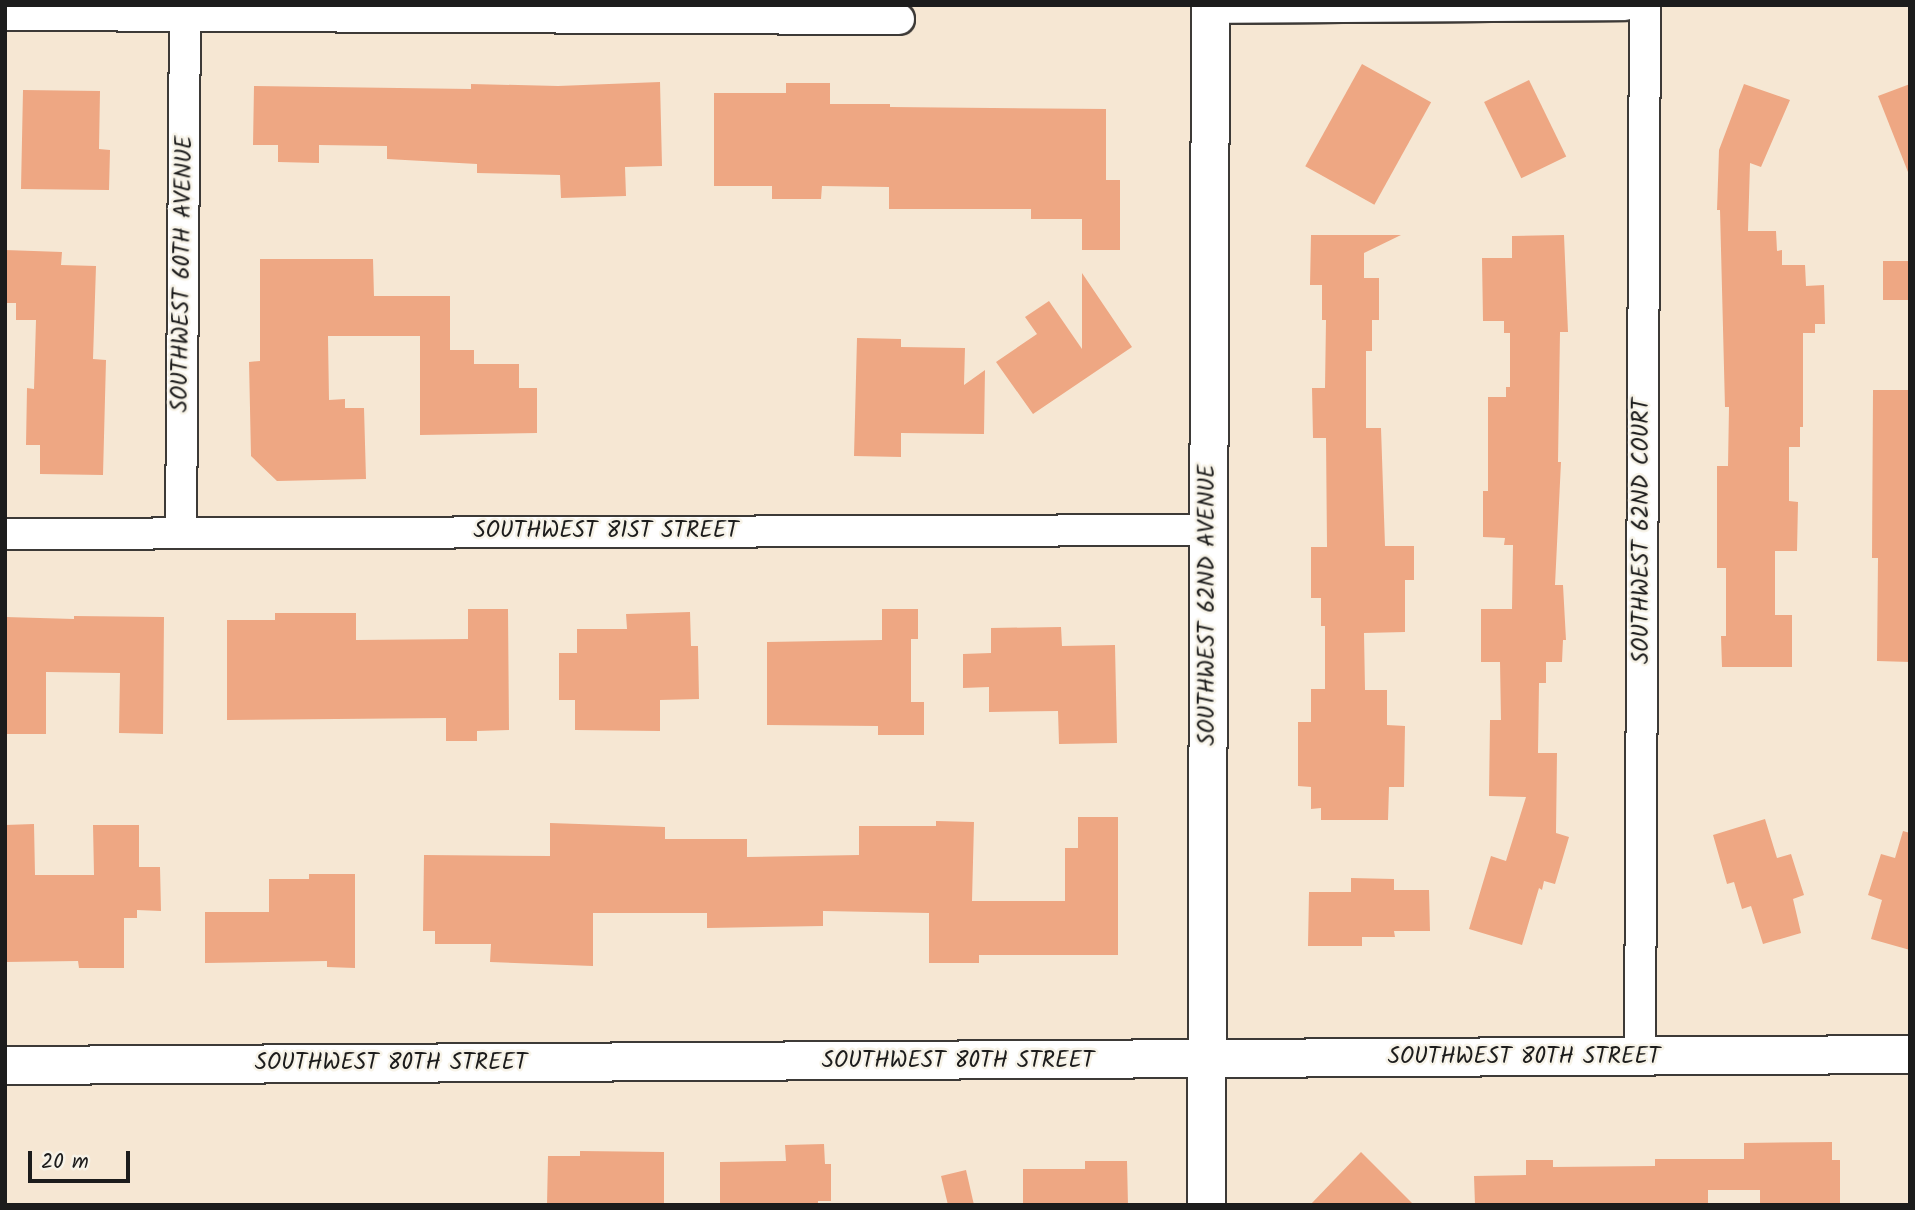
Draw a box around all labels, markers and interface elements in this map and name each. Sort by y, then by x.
street label: SOUTHWEST 60TH AVENUE [167,135,199,413]
street label: SOUTHWEST 62ND COURT [1628,398,1656,664]
street label: SOUTHWEST 62ND AVENUE [1194,464,1222,746]
street label: SOUTHWEST 81ST STREET [474,517,738,545]
street label: SOUTHWEST 80TH STREET [1388,1043,1660,1071]
street label: SOUTHWEST 80TH STREET [822,1047,1094,1075]
street label: SOUTHWEST 80TH STREET [255,1049,527,1077]
scale bar [32,1136,133,1180]
text: 20 m [41,1146,89,1179]

